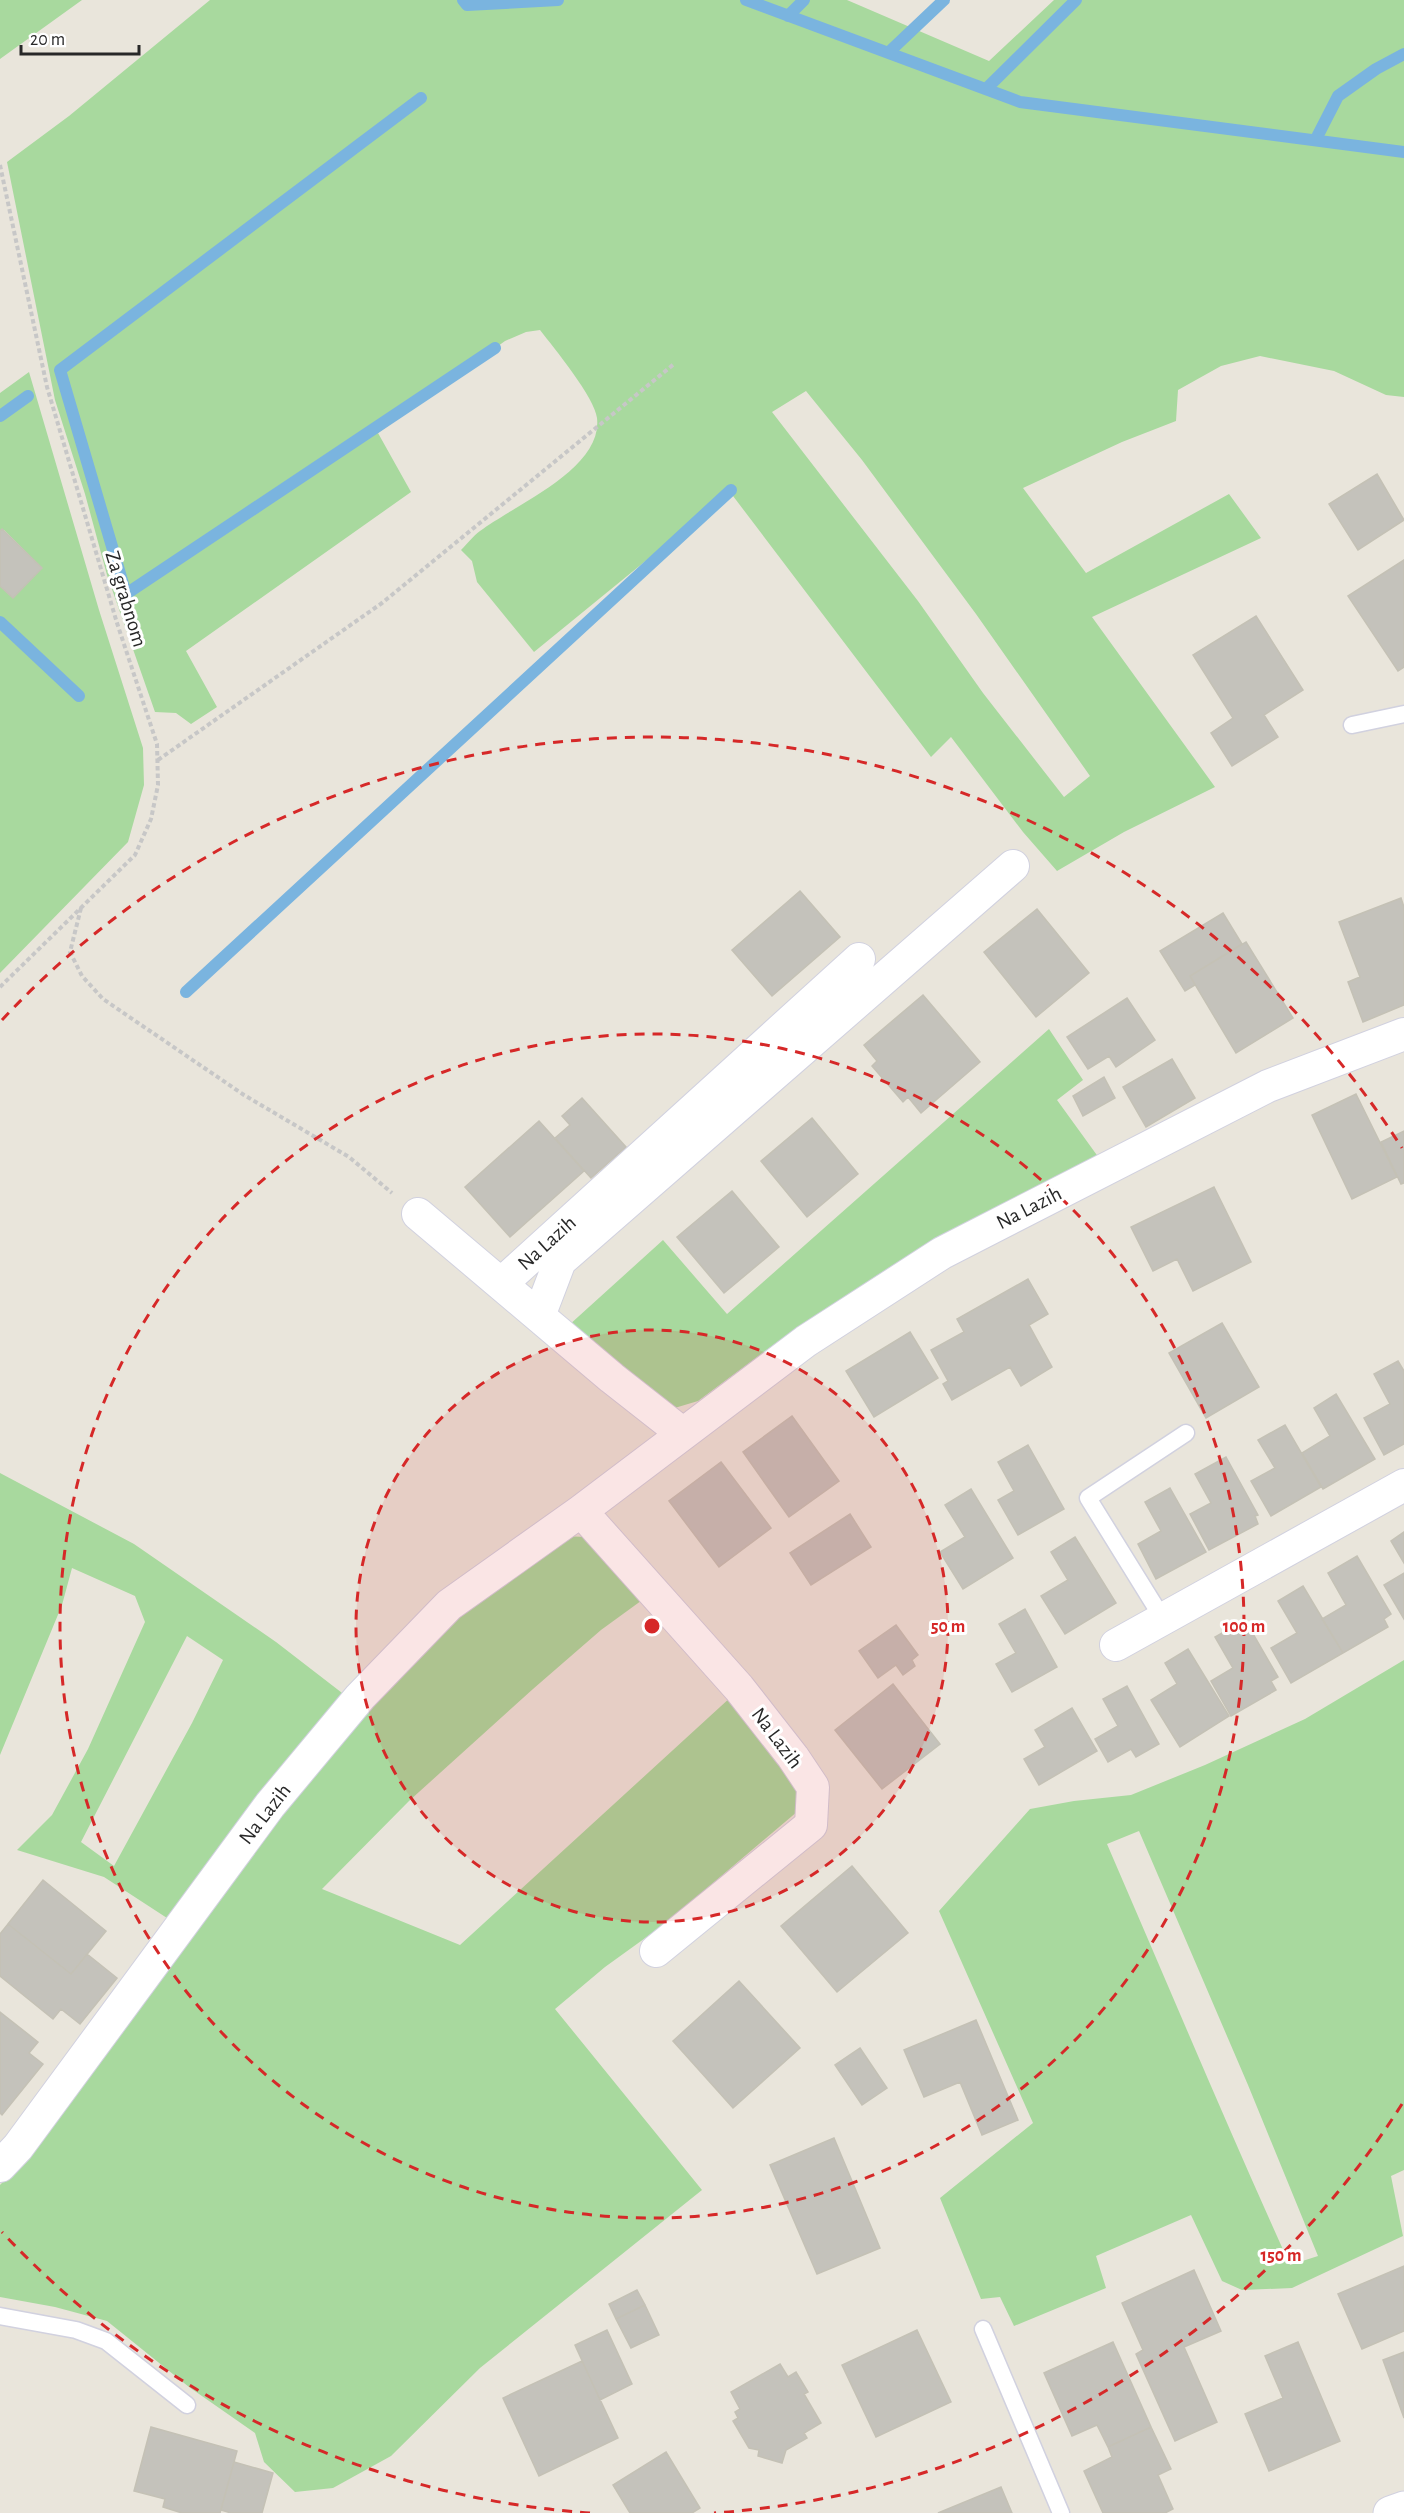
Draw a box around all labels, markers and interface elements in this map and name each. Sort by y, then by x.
scale bar [21,18,140,56]
text: 20 m [30,31,65,49]
street label: Za grabnom [101,549,151,649]
street label: Na Lazih [993,1183,1065,1233]
street label: Na Lazih [514,1212,580,1274]
centre of rings [642,1616,662,1636]
text: 50 m [931,1618,965,1636]
text: 100 m [1223,1618,1265,1636]
street label: Na Lazih [747,1704,807,1772]
street label: Na Lazih [235,1780,295,1848]
text: 150 m [1261,2247,1301,2265]

